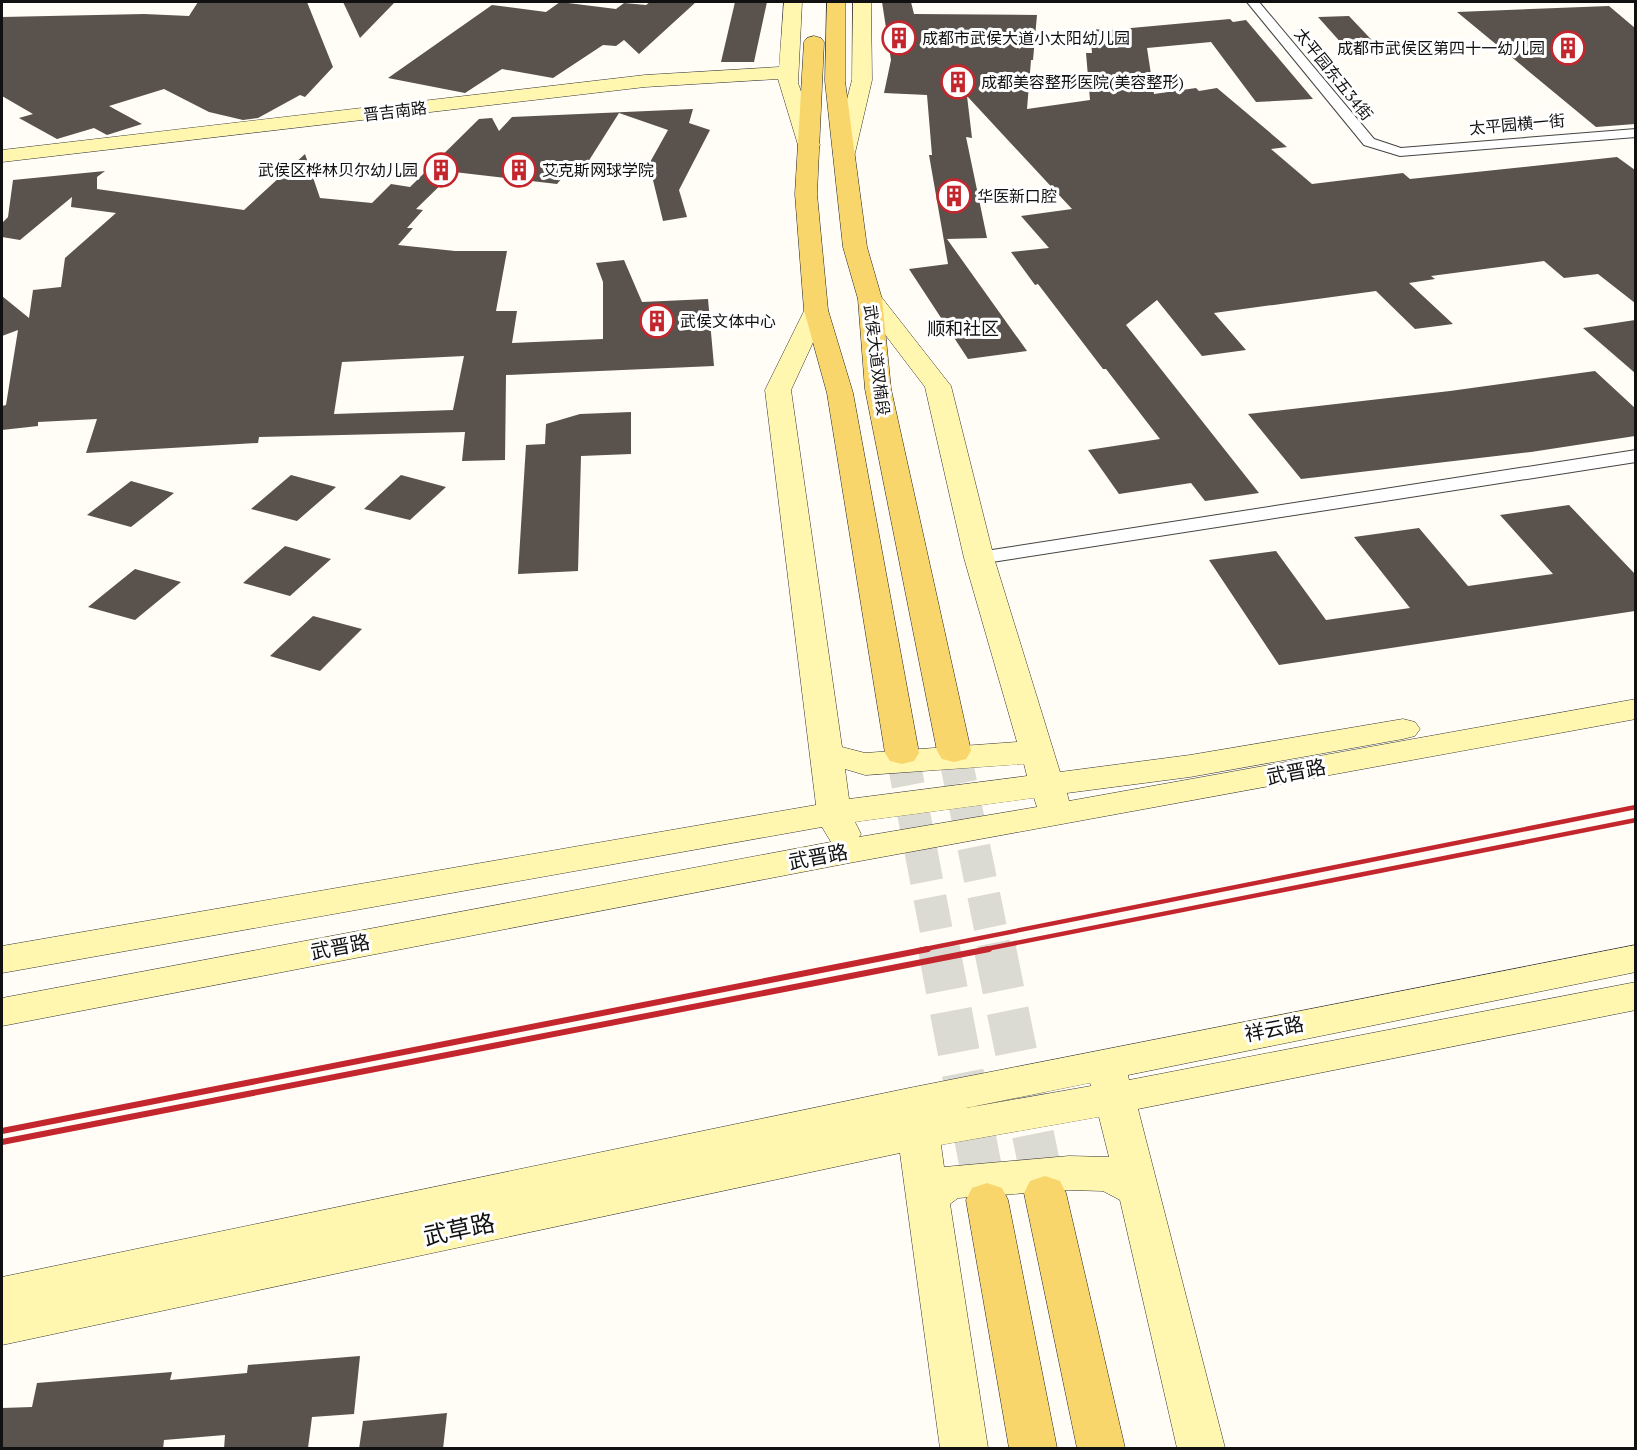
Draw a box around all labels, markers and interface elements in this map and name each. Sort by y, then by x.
building icon: 成都市武侯大道小太阳幼儿园 [881,20,917,56]
street label: 太平园东五34街 [1290,23,1378,125]
place label: 成都市武侯大道小太阳幼儿园 [922,27,1130,49]
building icon: 成都市武侯区第四十一幼儿园 [1550,30,1586,66]
place label: 成都市武侯区第四十一幼儿园 [1337,37,1545,59]
building icon: 成都美容整形医院(美容整形) [940,64,976,100]
place label: 成都美容整形医院(美容整形) [981,71,1184,93]
street label: 晋吉南路 [362,96,428,126]
street label: 太平园横一街 [1468,109,1566,139]
building icon: 武侯区桦林贝尔幼儿园 [423,152,459,188]
building icon: 艾克斯网球学院 [501,152,537,188]
place label: 武侯区桦林贝尔幼儿园 [258,159,418,181]
place label: 艾克斯网球学院 [542,159,654,181]
building icon: 华医新口腔 [936,178,972,214]
place label: 华医新口腔 [977,185,1057,207]
building icon: 武侯文体中心 [639,303,675,339]
street label: 武侯大道双楠段 [859,303,895,417]
place label: 武侯文体中心 [680,310,776,332]
district label: 顺和社区 [927,316,999,340]
street label: 武晋路 [1264,753,1328,790]
street label: 武晋路 [786,838,850,875]
street label: 武晋路 [308,928,372,965]
street label: 祥云路 [1242,1010,1306,1047]
street label: 武草路 [420,1206,497,1252]

